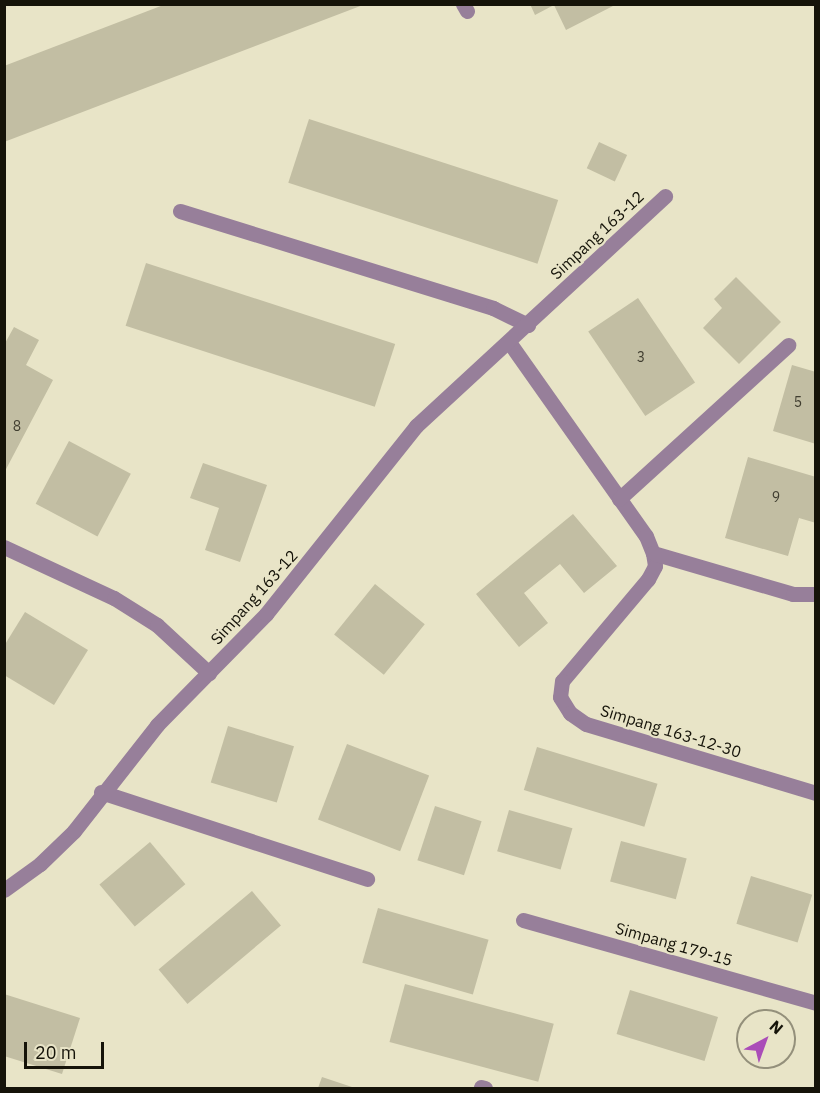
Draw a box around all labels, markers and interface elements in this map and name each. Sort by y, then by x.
street label: Simpang 163-12 [546,187,648,283]
house number: 3 [637,349,645,365]
house number: 5 [794,394,802,410]
house number: 8 [13,418,21,434]
house number: 9 [772,489,780,505]
street label: Simpang 163-12 [206,546,302,648]
street label: Simpang 163-12-30 [598,700,744,762]
street label: Simpang 179-15 [613,918,735,970]
north arrow [736,1009,796,1069]
text: N [766,1016,787,1038]
scale bar [27,1030,106,1068]
text: 20 m [35,1041,77,1064]

